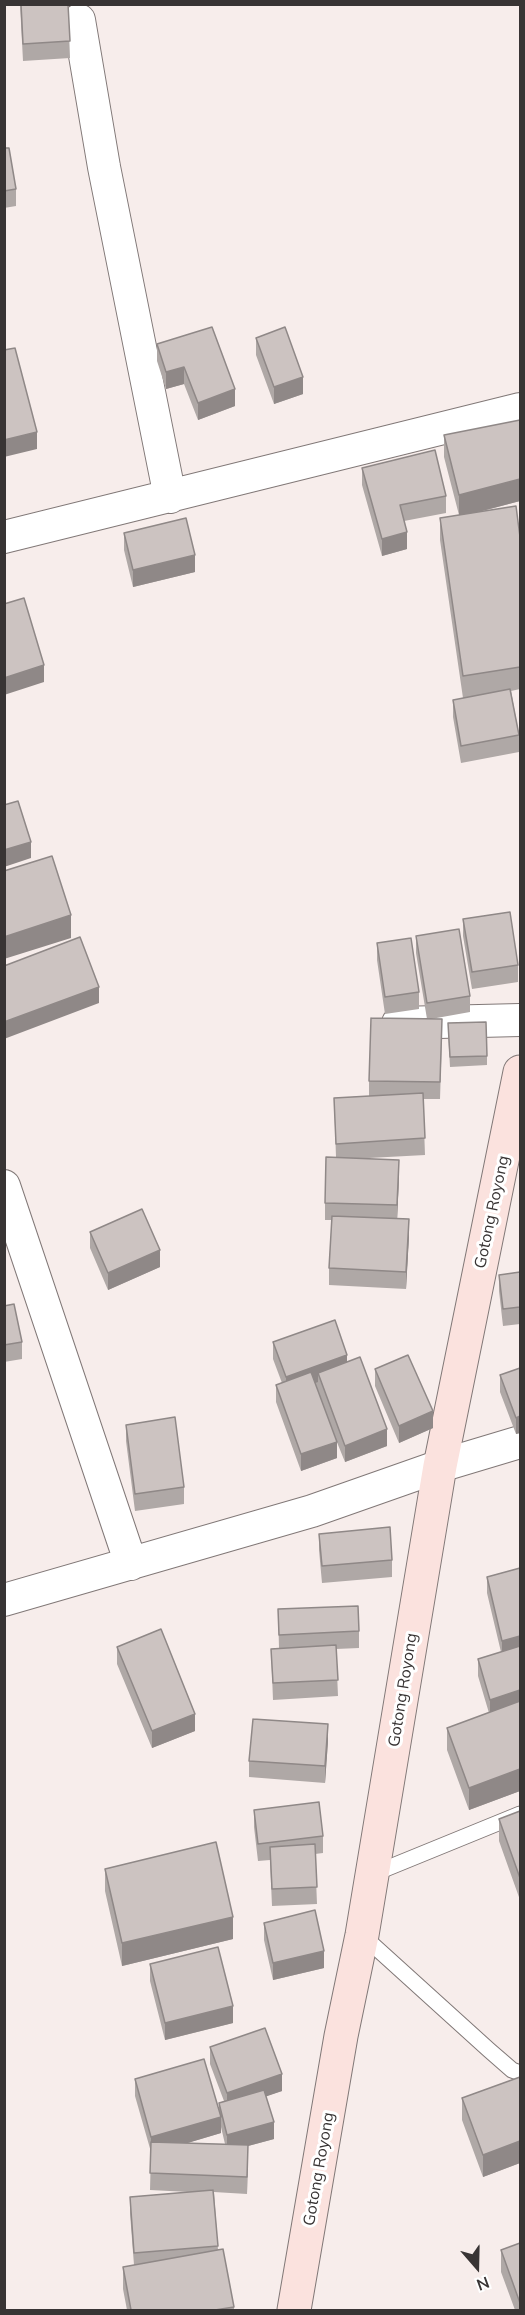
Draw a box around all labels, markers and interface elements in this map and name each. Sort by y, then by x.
street label: Gotong Royong [471,1154,513,1270]
street label: Gotong Royong [385,1632,421,1748]
street label: Gotong Royong [300,2111,338,2227]
north arrow [447,2237,507,2297]
text: N [474,2272,492,2295]

